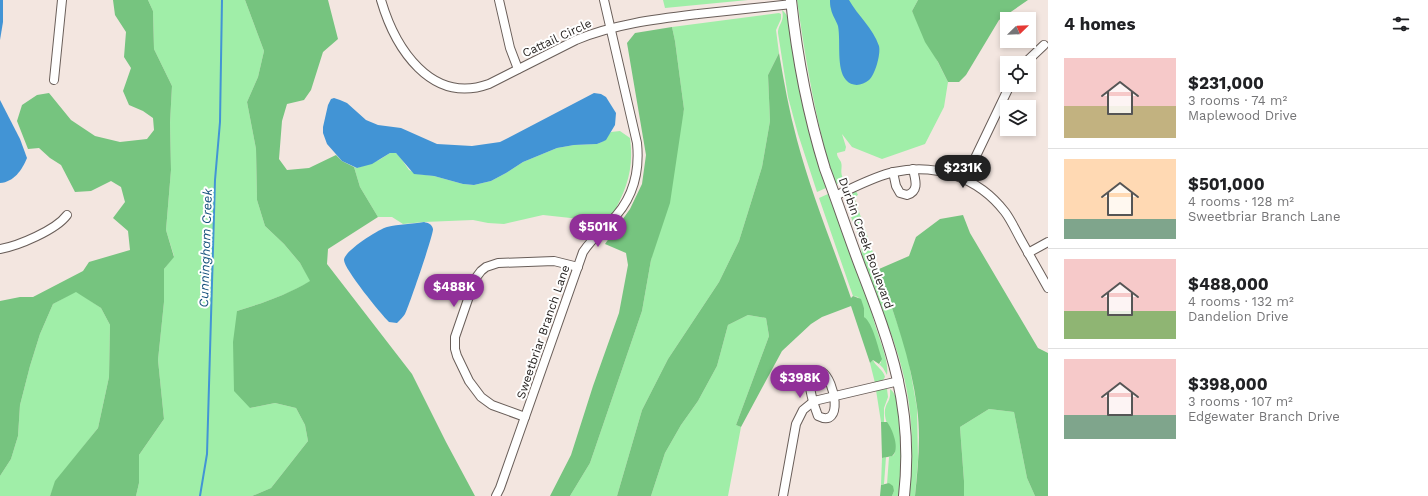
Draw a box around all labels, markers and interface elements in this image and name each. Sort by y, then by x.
north arrow [1000,12,1036,48]
map controls [1000,12,1036,136]
icon: filters [1390,13,1412,35]
text: 4 homes [1064,14,1135,34]
street label: Cattail Circle [520,16,594,60]
button: locate [1000,56,1036,92]
text: $231,000 [1188,73,1264,93]
icon: home [1096,74,1144,122]
text: 3 rooms · 74 m² [1188,93,1287,108]
button: layers [1000,100,1036,136]
text: Maplewood Drive [1188,108,1297,123]
pin: $231K [935,155,991,189]
text: $231K [944,160,982,175]
text: $501,000 [1188,174,1265,194]
street label: Durbin Creek Boulevard [836,175,896,311]
icon: home [1096,175,1144,223]
water label: Cunningham Creek [196,187,215,308]
text: 4 rooms · 128 m² [1188,194,1294,209]
text: Sweetbriar Branch Lane [1188,209,1340,224]
pin: $501K [570,214,626,248]
text: $501K [579,219,617,234]
street label: Sweetbriar Branch Lane [513,263,573,401]
pin: $488K [426,274,482,308]
text: $488,000 [1188,274,1269,294]
icon: home [1096,275,1144,323]
text: $488K [433,279,475,294]
text: 4 rooms · 132 m² [1188,294,1294,309]
text: Dandelion Drive [1188,309,1288,324]
pin: $398K [772,365,828,399]
text: $398K [779,370,821,385]
text: $398,000 [1188,374,1268,394]
icon: home [1096,375,1144,423]
text: 3 rooms · 107 m² [1188,394,1293,409]
text: Edgewater Branch Drive [1188,409,1340,424]

